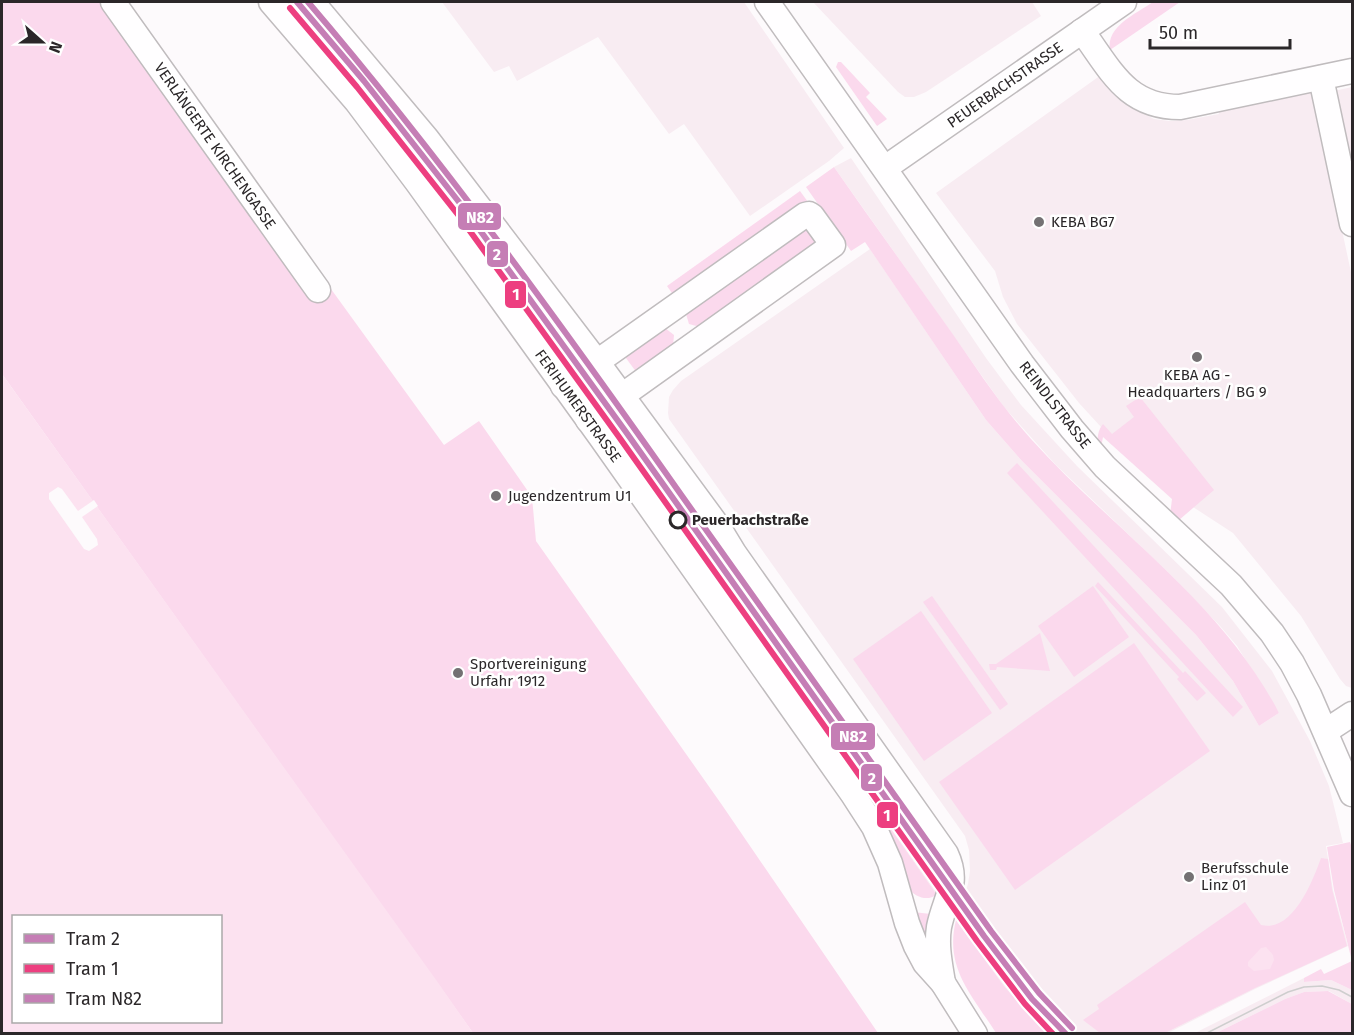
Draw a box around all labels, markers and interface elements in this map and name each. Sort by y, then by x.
north arrow [12,12,72,72]
scale bar [1150,12,1290,50]
text: 50 m [1159,22,1198,44]
street label: PEUERBACHSTRASSE [944,38,1066,132]
text: N [45,39,66,56]
street label: VERLÄNGERTE KIRCHENGASSE [151,59,279,233]
line badge: N82 [457,202,502,231]
text: N82 [466,208,494,227]
place label: KEBA BG7 [1051,213,1115,231]
marker: KEBA BG7 [1032,215,1046,229]
line badge: 2 [486,240,509,268]
text: 2 [493,245,501,264]
line badge: 1 [504,280,527,309]
text: 1 [512,285,520,304]
street label: FERIHUMERSTRASSE [531,346,625,466]
marker: KEBA AG - Headquarters / BG 9 [1190,350,1204,364]
street label: REINDLSTRASSE [1015,358,1095,452]
place label: KEBA AG - Headquarters / BG 9 [1127,366,1267,401]
place label: Jugendzentrum U1 [508,487,631,505]
marker: Jugendzentrum U1 [489,489,503,503]
marker: Peuerbachstraße [669,511,687,529]
place label: Peuerbachstraße [692,511,809,529]
place label: Sportvereinigung Urfahr 1912 [470,655,586,690]
marker: Sportvereinigung Urfahr 1912 [451,666,465,680]
line badge: N82 [830,722,876,751]
text: N82 [839,727,867,746]
line badge: 2 [860,763,883,792]
text: 2 [868,769,876,788]
line badge: 1 [876,801,899,829]
text: 1 [883,806,891,825]
place label: Berufsschule Linz 01 [1201,859,1289,894]
marker: Berufsschule Linz 01 [1182,870,1196,884]
legend [12,915,222,1023]
text: Tram 2 [66,928,120,950]
text: Tram 1 [66,958,119,980]
text: Tram N82 [66,988,142,1010]

